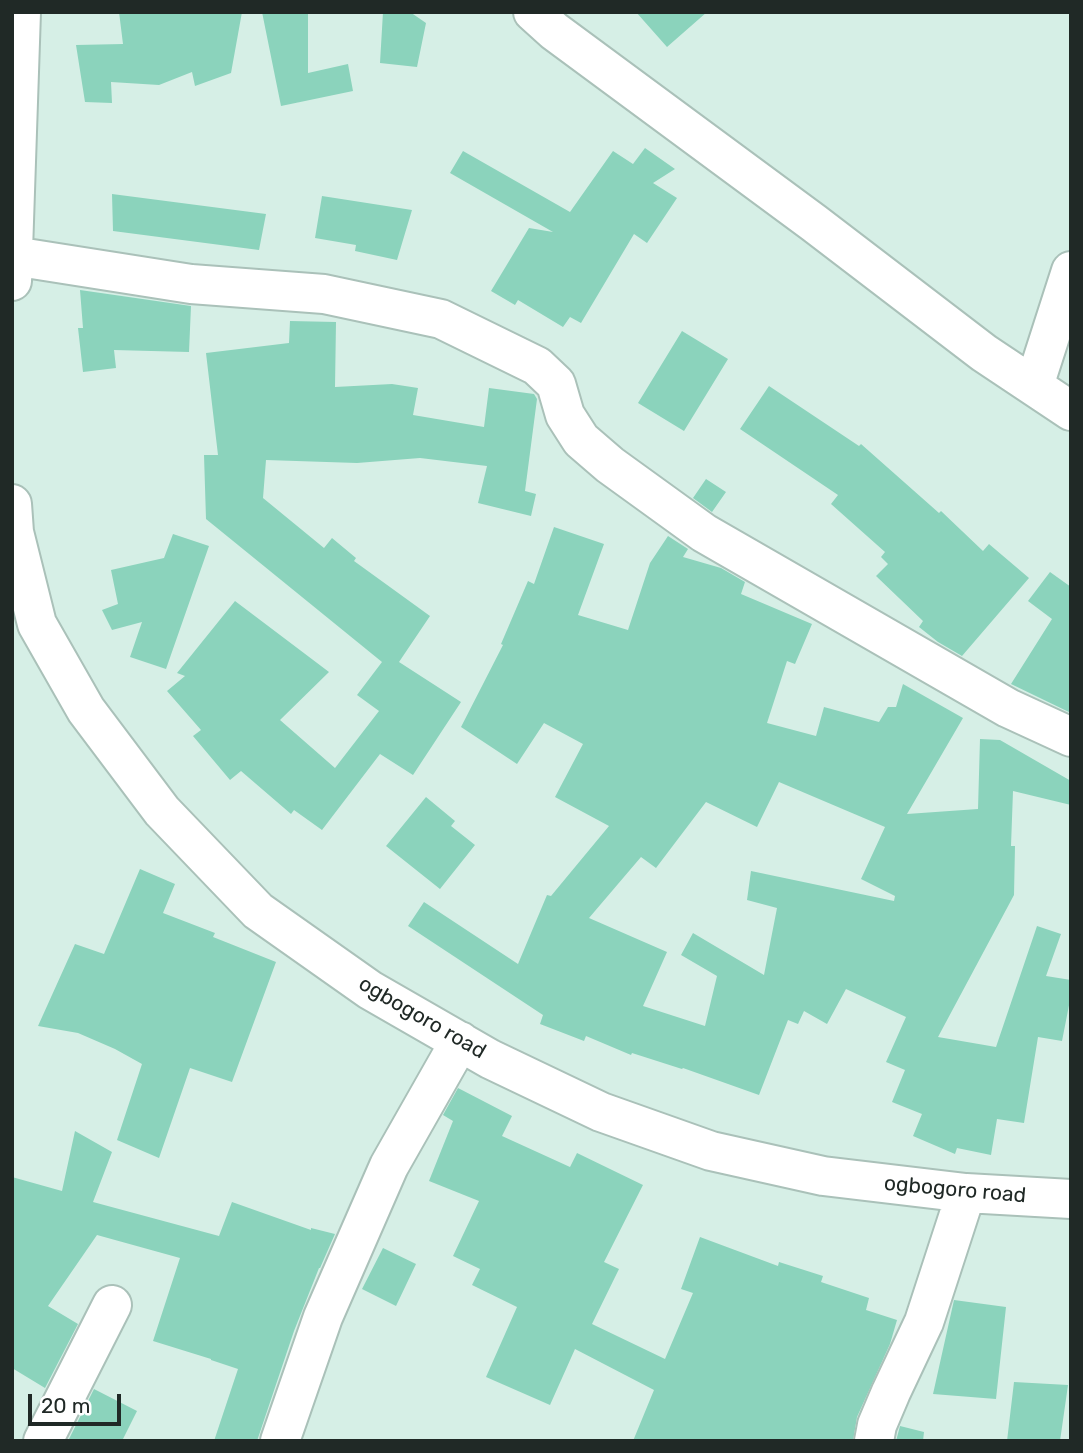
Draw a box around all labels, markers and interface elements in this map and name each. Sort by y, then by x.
street label: ogbogoro road [354,971,490,1065]
street label: ogbogoro road [883,1171,1027,1209]
scale bar [32,1380,124,1424]
text: 20 m [41,1393,90,1418]

